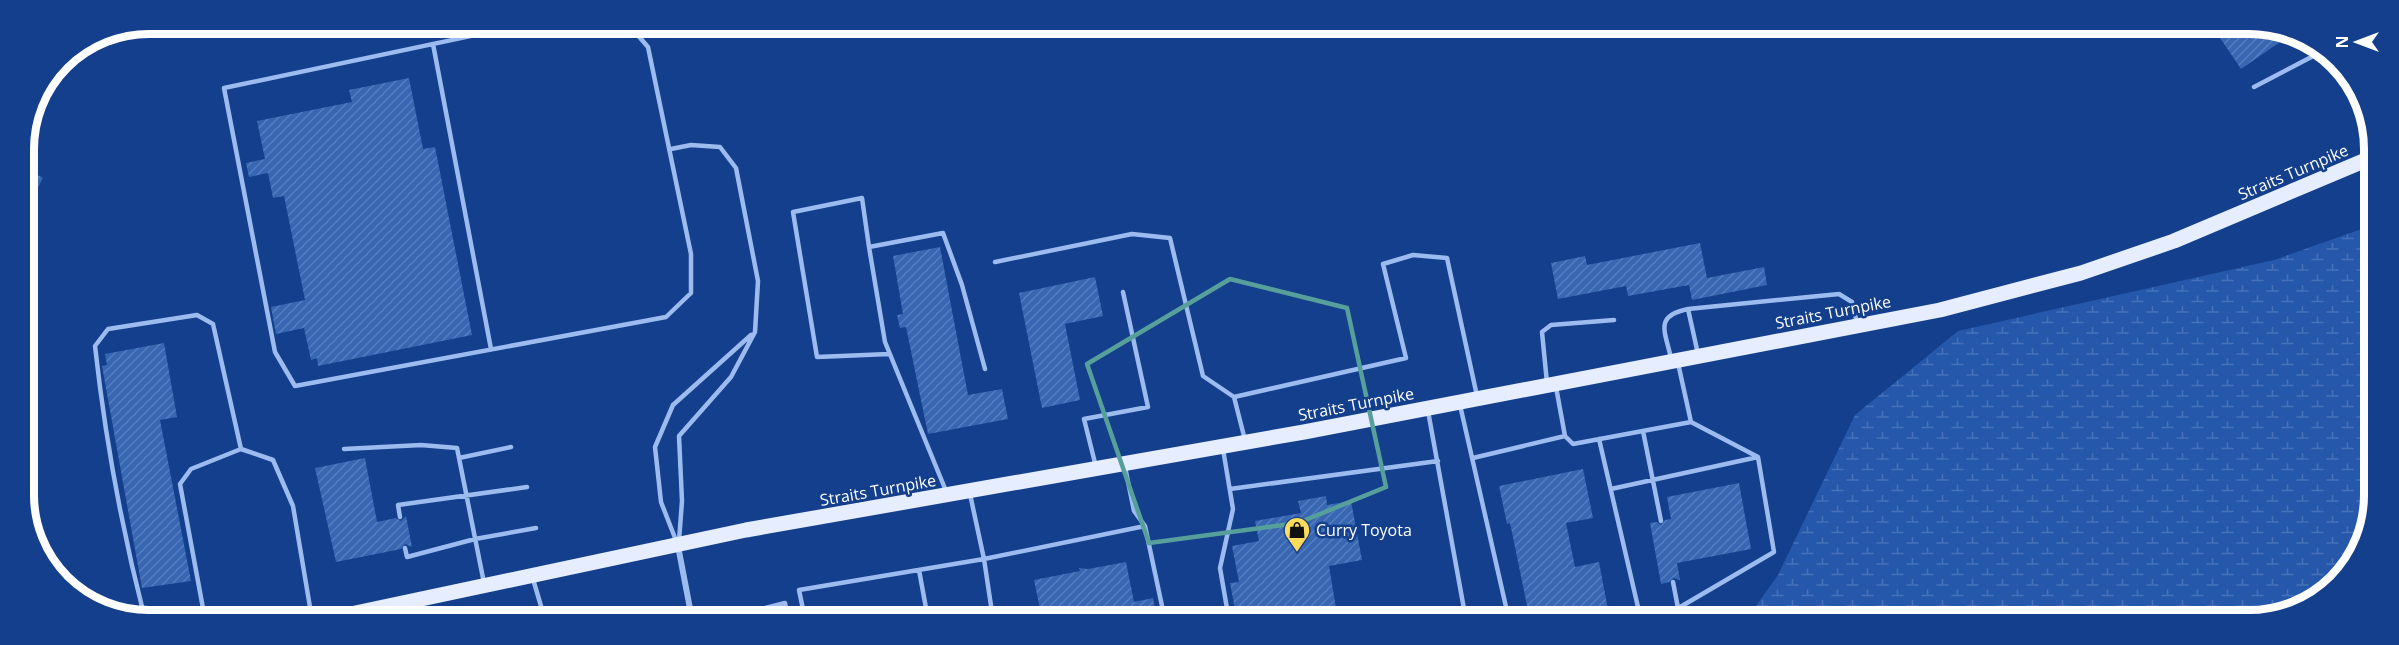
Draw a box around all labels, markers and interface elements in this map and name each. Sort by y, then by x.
north arrow [2327,12,2387,72]
text: N [2331,35,2353,49]
street label: Straits Turnpike [2235,139,2351,205]
street label: Straits Turnpike [1773,290,1893,334]
street label: Straits Turnpike [1296,382,1416,426]
street label: Straits Turnpike [818,469,938,511]
shop icon: Curry Toyota [1282,515,1312,553]
place label: Curry Toyota [1316,519,1412,541]

